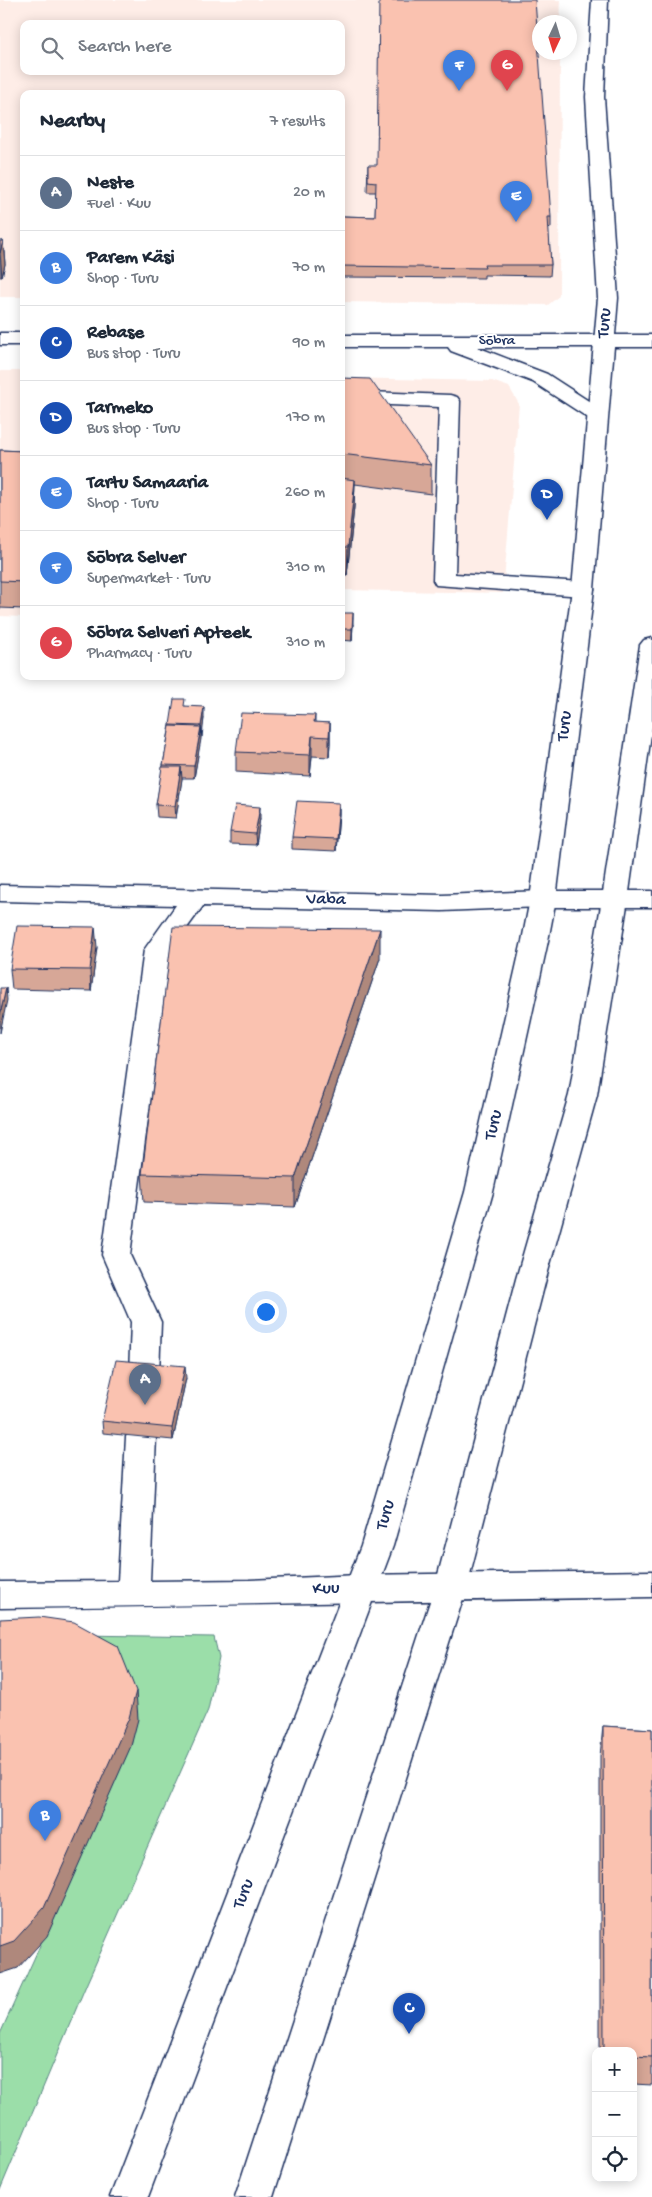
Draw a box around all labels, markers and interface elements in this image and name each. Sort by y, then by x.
north arrow [532,15,577,60]
search box [20,20,345,75]
icon: search [38,34,66,62]
text: Search here [78,36,172,59]
pin: F [443,50,475,91]
pin: G [491,50,523,91]
text: Nearby [40,110,105,135]
text: 7 results [270,113,325,132]
text: Neste [87,172,134,195]
pin: E [500,181,532,222]
text: A [51,184,61,203]
text: 20 m [293,184,325,203]
text: Fuel · Kuu [87,195,151,214]
text: Parem Käsi [87,247,175,270]
text: B [52,259,60,278]
text: 70 m [292,259,325,278]
text: Shop · Turu [87,270,159,289]
street label: Turu [593,307,617,340]
text: Rebase [87,322,144,345]
street label: Sõbra [479,332,516,350]
text: C [52,334,60,353]
text: 90 m [293,334,325,353]
text: Bus stop · Turu [87,345,180,364]
text: Tarmeko [87,397,153,420]
text: D [51,409,61,428]
text: 170 m [286,409,325,428]
text: Bus stop · Turu [87,420,180,439]
text: Tartu Samaaria [87,472,208,495]
pin: D [531,479,563,520]
text: E [51,484,61,503]
text: 260 m [285,484,325,503]
text: Shop · Turu [87,495,159,514]
text: Sõbra Selver [87,547,185,570]
text: F [52,559,60,578]
text: 310 m [286,559,325,578]
text: Supermarket · Turu [87,570,211,589]
text: Sõbra Selveri Apteek [87,622,250,645]
text: G [51,634,61,653]
text: 310 m [286,634,325,653]
text: Pharmacy · Turu [87,645,192,664]
street label: Turu [553,709,577,743]
street label: Vaba [305,889,347,911]
street label: Turu [480,1107,508,1143]
your location [253,1299,279,1325]
pin: A [129,1364,161,1405]
street label: Turu [371,1497,400,1533]
street label: Kuu [312,1578,340,1600]
pin: B [29,1800,61,1841]
street label: Turu [228,1876,259,1913]
pin: C [393,1993,425,2034]
map controls [592,2047,637,2182]
button: + [592,2047,637,2092]
button: − [592,2092,637,2137]
button: locate [592,2137,637,2182]

